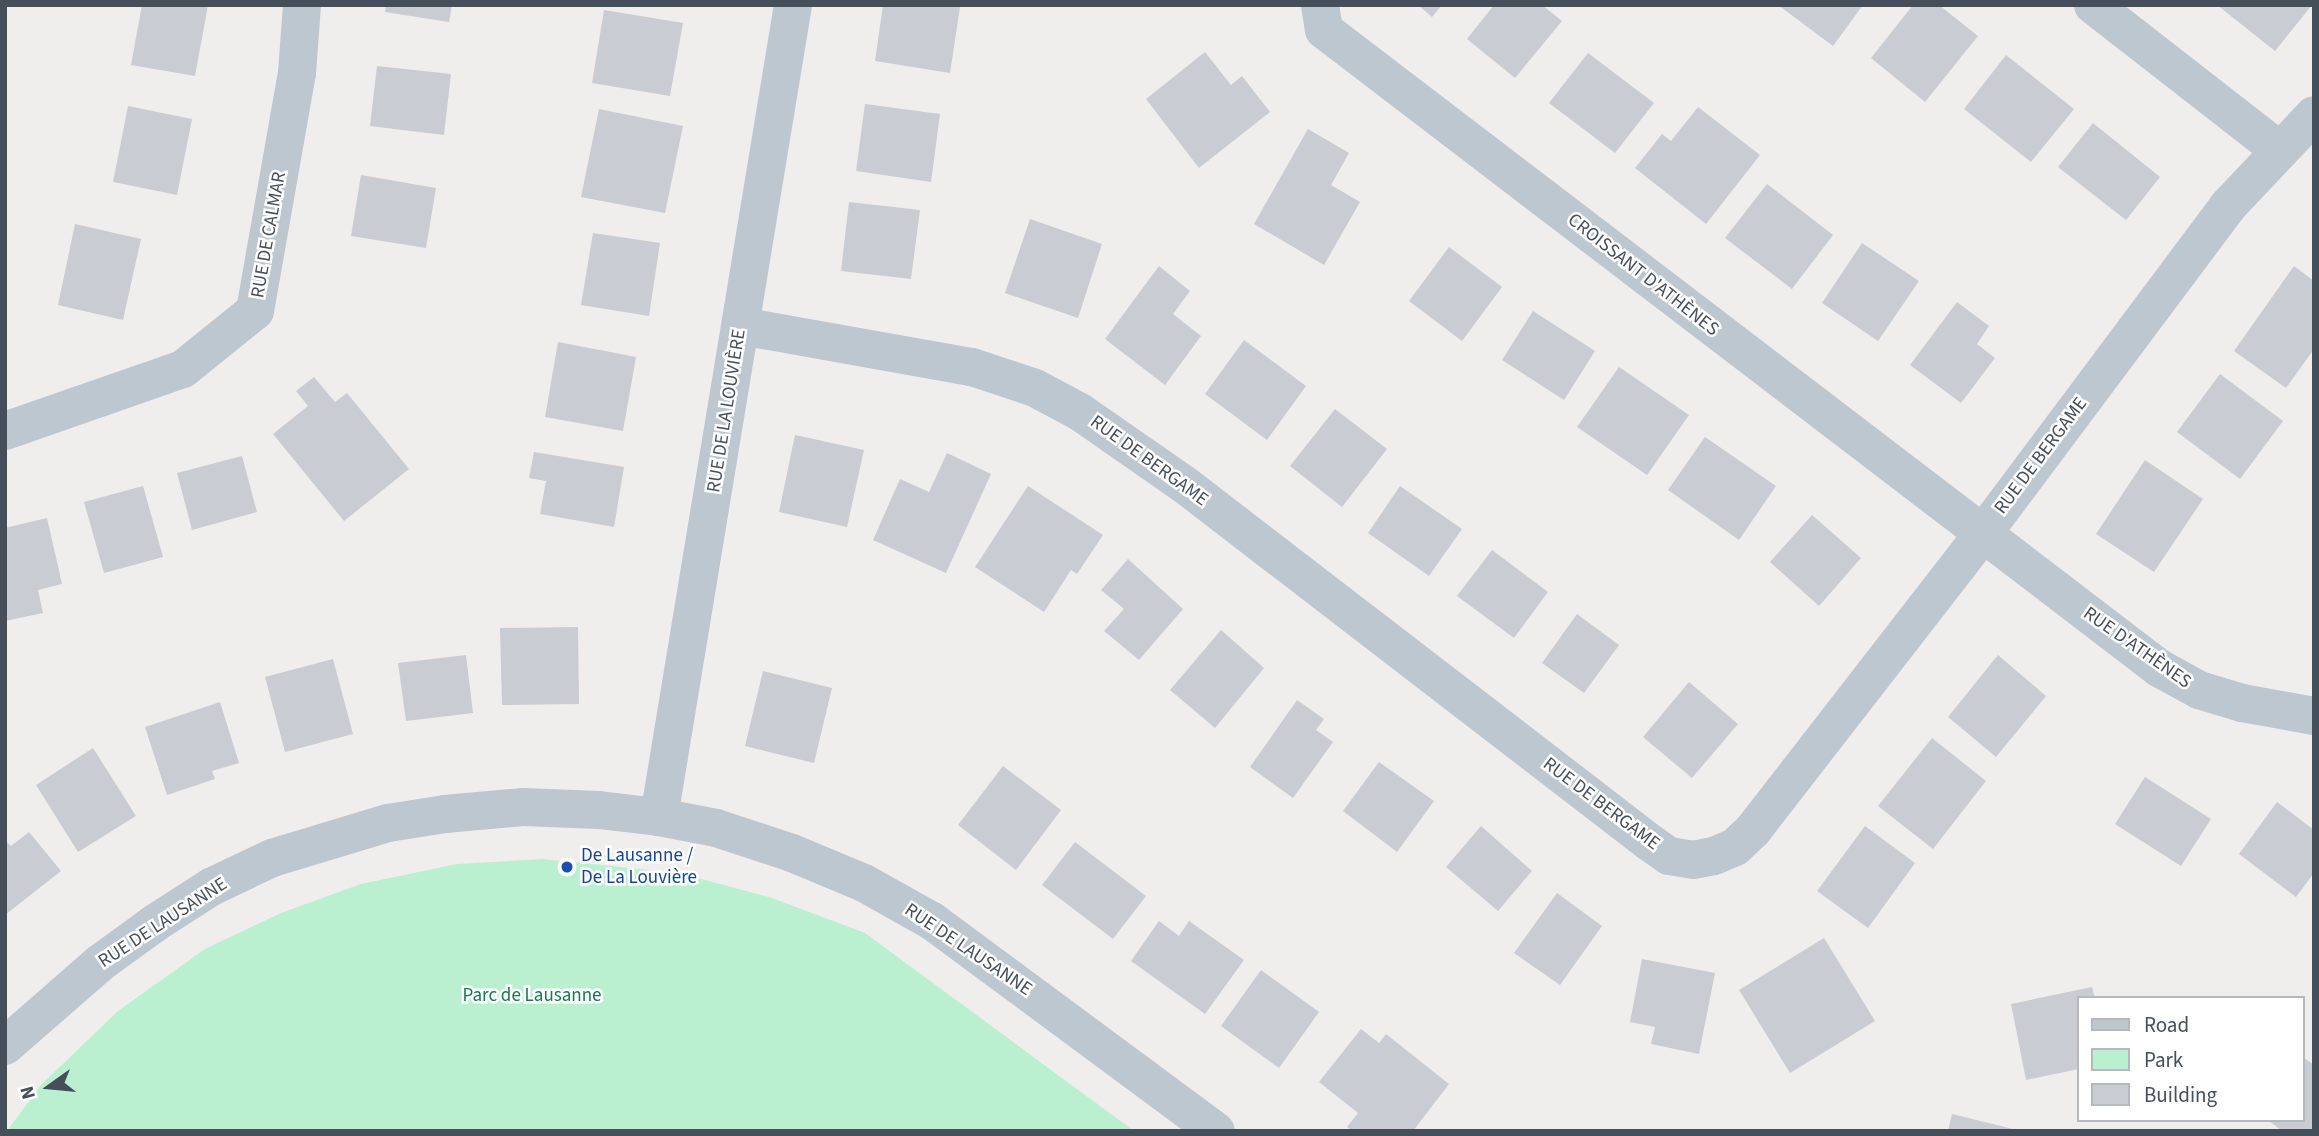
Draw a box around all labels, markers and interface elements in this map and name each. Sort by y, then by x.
street label: RUE DE CALMAR [247,170,291,300]
street label: CROISSANT D'ATHÈNES [1563,209,1723,341]
street label: RUE DE LA LOUVIÈRE [703,328,751,494]
street label: RUE DE BERGAME [1990,393,2092,519]
street label: RUE DE BERGAME [1086,411,1212,511]
street label: RUE D'ATHÈNES [2079,602,2195,694]
street label: RUE DE BERGAME [1538,753,1664,855]
place label: De Lausanne / De La Louvière [581,845,697,889]
marker: De Lausanne / De La Louvière [559,859,575,875]
street label: RUE DE LAUSANNE [94,873,232,973]
street label: RUE DE LAUSANNE [900,899,1036,1001]
park label: Parc de Lausanne [462,985,602,1007]
legend [2078,996,2305,1122]
text: Road [2144,1010,2189,1040]
text: Park [2144,1045,2183,1075]
north arrow [14,1052,84,1122]
text: Building [2144,1080,2217,1110]
text: N [14,1083,43,1102]

